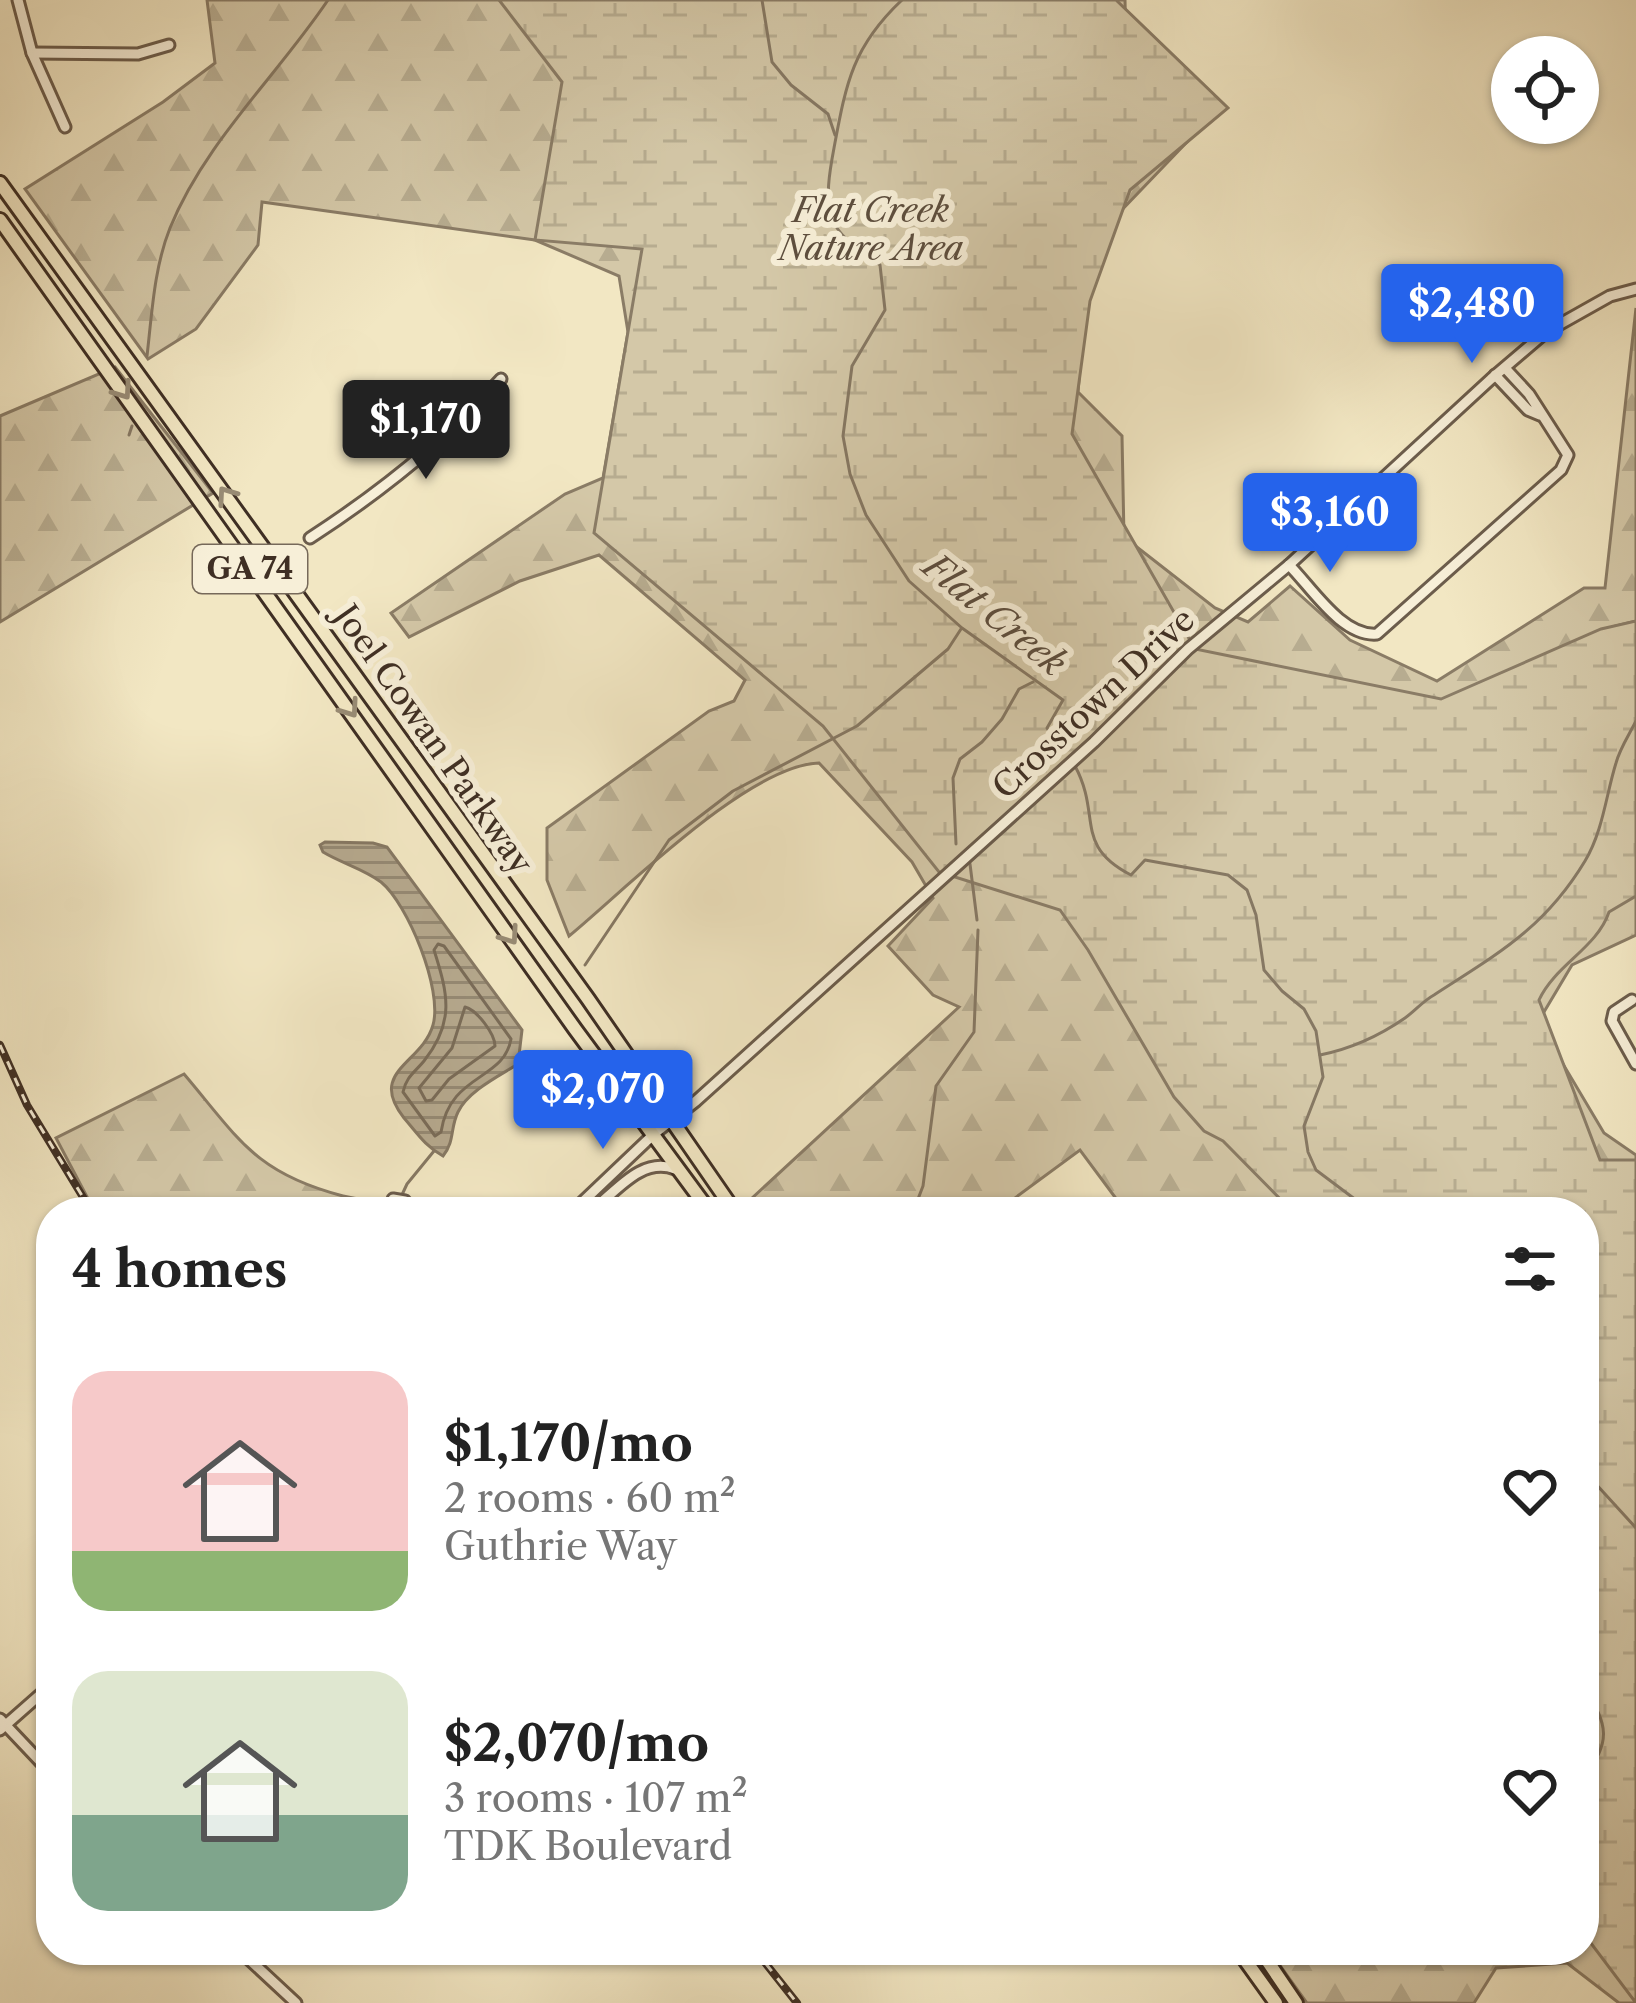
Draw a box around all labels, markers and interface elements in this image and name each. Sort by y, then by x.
map controls [1491,36,1599,144]
button: locate [1491,36,1599,144]
park label: Flat Creek Nature Area [776,190,964,269]
pin: $2,480 [1374,264,1570,366]
text: $2,480 [1408,279,1536,327]
one-way arrow [109,378,131,399]
pin: $1,170 [328,380,524,482]
text: $1,170 [370,395,482,443]
pin: $3,160 [1232,473,1428,575]
one-way arrow [218,486,240,508]
text: $3,160 [1270,488,1390,536]
water label: Flat Creek [913,541,1075,685]
road number: GA 74 [193,545,307,593]
street label: Joel Cowan Parkway [323,593,542,882]
street label: Crosstown Drive [984,599,1203,807]
one-way arrow [336,695,358,717]
one-way arrow [496,922,518,944]
pin: $2,070 [505,1050,701,1152]
text: $2,070 [540,1065,666,1113]
icon: filters [1497,1236,1563,1302]
text: 4 homes [72,1238,287,1300]
text: $1,170/mo [444,1412,693,1474]
icon: home [168,1419,312,1563]
icon: heart [1497,1458,1563,1524]
text: 2 rooms · 60 m² [444,1474,736,1522]
text: Guthrie Way [444,1522,677,1570]
text: $2,070/mo [444,1712,709,1774]
icon: home [168,1719,312,1863]
icon: heart [1497,1758,1563,1824]
text: 3 rooms · 107 m² [444,1774,748,1822]
text: TDK Boulevard [444,1822,732,1870]

